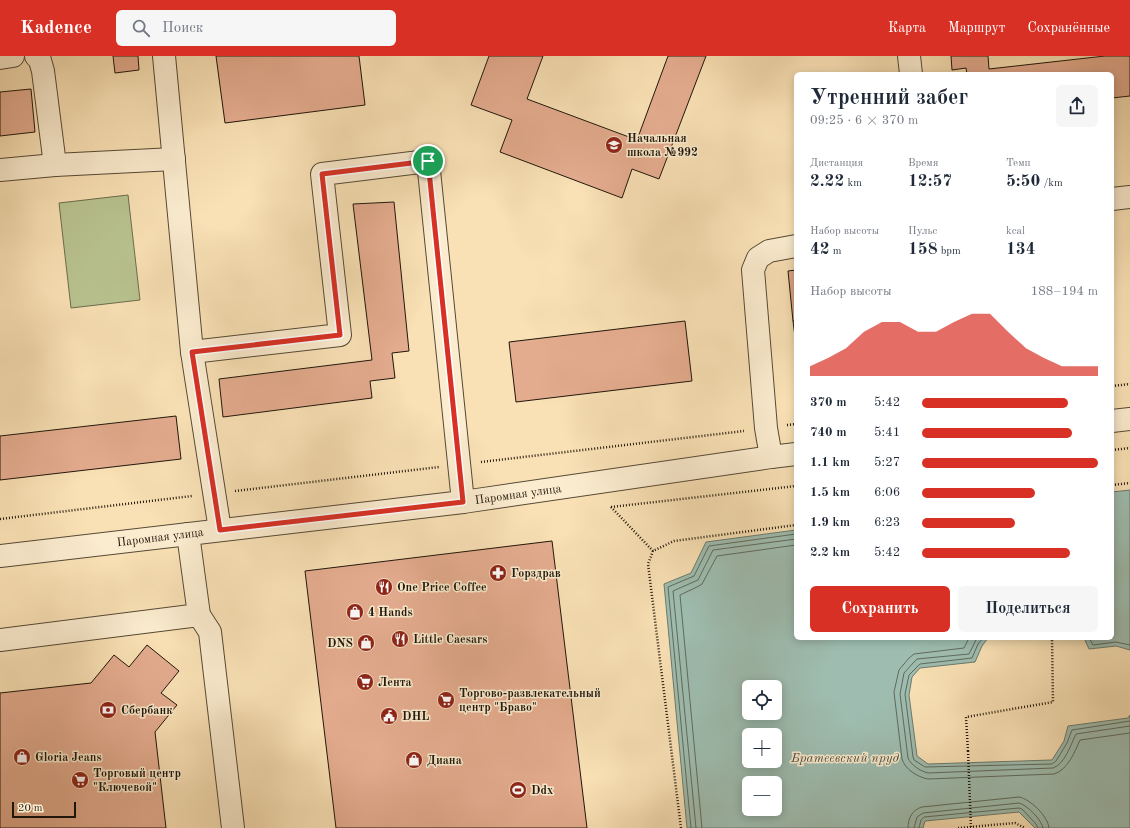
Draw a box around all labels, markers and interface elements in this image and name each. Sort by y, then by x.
search box [116,10,396,46]
icon: search [130,17,152,39]
text: Kadence [20,19,92,38]
text: Поиск [162,21,203,36]
text: Карта [888,21,926,35]
text: Маршрут [948,21,1005,35]
text: Сохранённые [1027,21,1110,35]
button: share [1056,85,1098,127]
text: Утренний забег [810,87,968,109]
text: 09:25 · 6 × 370 m [810,114,918,127]
place label: Начальная школа №992 [627,133,698,159]
school or university icon: Начальная школа №992 [604,135,624,155]
pin [411,144,445,178]
icon: arrive [417,150,439,172]
text: Дистанция [810,158,863,169]
text: Время [908,158,938,169]
text: Темп [1006,158,1031,169]
text: 2.22 [810,173,844,190]
text: 12:57 [908,173,952,190]
text: 5:50 [1006,173,1040,190]
text: km [844,178,862,189]
text: /km [1040,178,1063,189]
text: Набор высоты [810,226,879,237]
text: Пульс [908,226,937,237]
text: kcal [1006,226,1025,237]
text: 42 [810,241,830,258]
text: 158 [908,241,938,258]
text: 134 [1006,241,1036,258]
text: m [830,246,842,257]
text: bpm [938,246,961,257]
text: Набор высоты [810,285,892,298]
text: 188–194 m [1031,285,1098,298]
text: 370 m [810,396,847,409]
text: 5:42 [874,396,900,409]
text: 740 m [810,426,847,439]
text: 5:41 [874,426,900,439]
text: 1.1 km [810,456,850,469]
text: 5:27 [874,456,900,469]
street label: Паромная улица [474,483,562,507]
text: 1.5 km [810,486,850,499]
text: 6:06 [874,486,900,499]
text: 1.9 km [810,516,850,529]
text: 6:23 [874,516,900,529]
street label: Паромная улица [116,527,204,549]
text: 2.2 km [810,546,850,559]
text: 5:42 [874,546,900,559]
pharmacy icon: Горздрав [488,563,508,583]
place label: Горздрав [511,568,561,580]
restaurant icon: One Price Coffee [374,577,394,597]
place label: One Price Coffee [397,582,487,594]
button: Сохранить [810,586,950,632]
button: Поделиться [958,586,1098,632]
shop icon: 4 Hands [345,602,365,622]
place label: 4 Hands [368,607,413,619]
restaurant icon: Little Caesars [390,629,410,649]
shop icon: DNS [356,633,376,653]
place label: Little Caesars [413,634,487,646]
place label: DNS [327,638,353,650]
supermarket icon: Лента [355,672,375,692]
place label: Лента [378,677,412,689]
map controls [742,680,782,816]
button: locate [742,680,782,720]
place label: Торгово-развлекательный центр "Браво" [459,688,601,714]
supermarket icon: Торгово-развлекательный центр "Браво" [436,690,456,710]
bank icon: Сбербанк [98,700,118,720]
place label: Сбербанк [121,705,173,717]
public building icon: DHL [379,706,399,726]
place label: DHL [402,711,429,723]
button: + [742,728,782,768]
shop icon: Gloria Jeans [12,747,32,767]
shop icon: Диана [404,750,424,770]
place label: Gloria Jeans [35,752,102,764]
water label: Братеевский пруд [790,752,899,765]
place label: Диана [427,755,462,767]
place label: Торговый центр "Ключевой" [93,768,181,794]
supermarket icon: Торговый центр "Ключевой" [70,770,90,790]
button: − [742,776,782,816]
sports icon: Ddx [508,780,528,800]
place label: Ddx [531,785,553,797]
scale bar [12,800,76,819]
text: 20 m [18,803,43,814]

